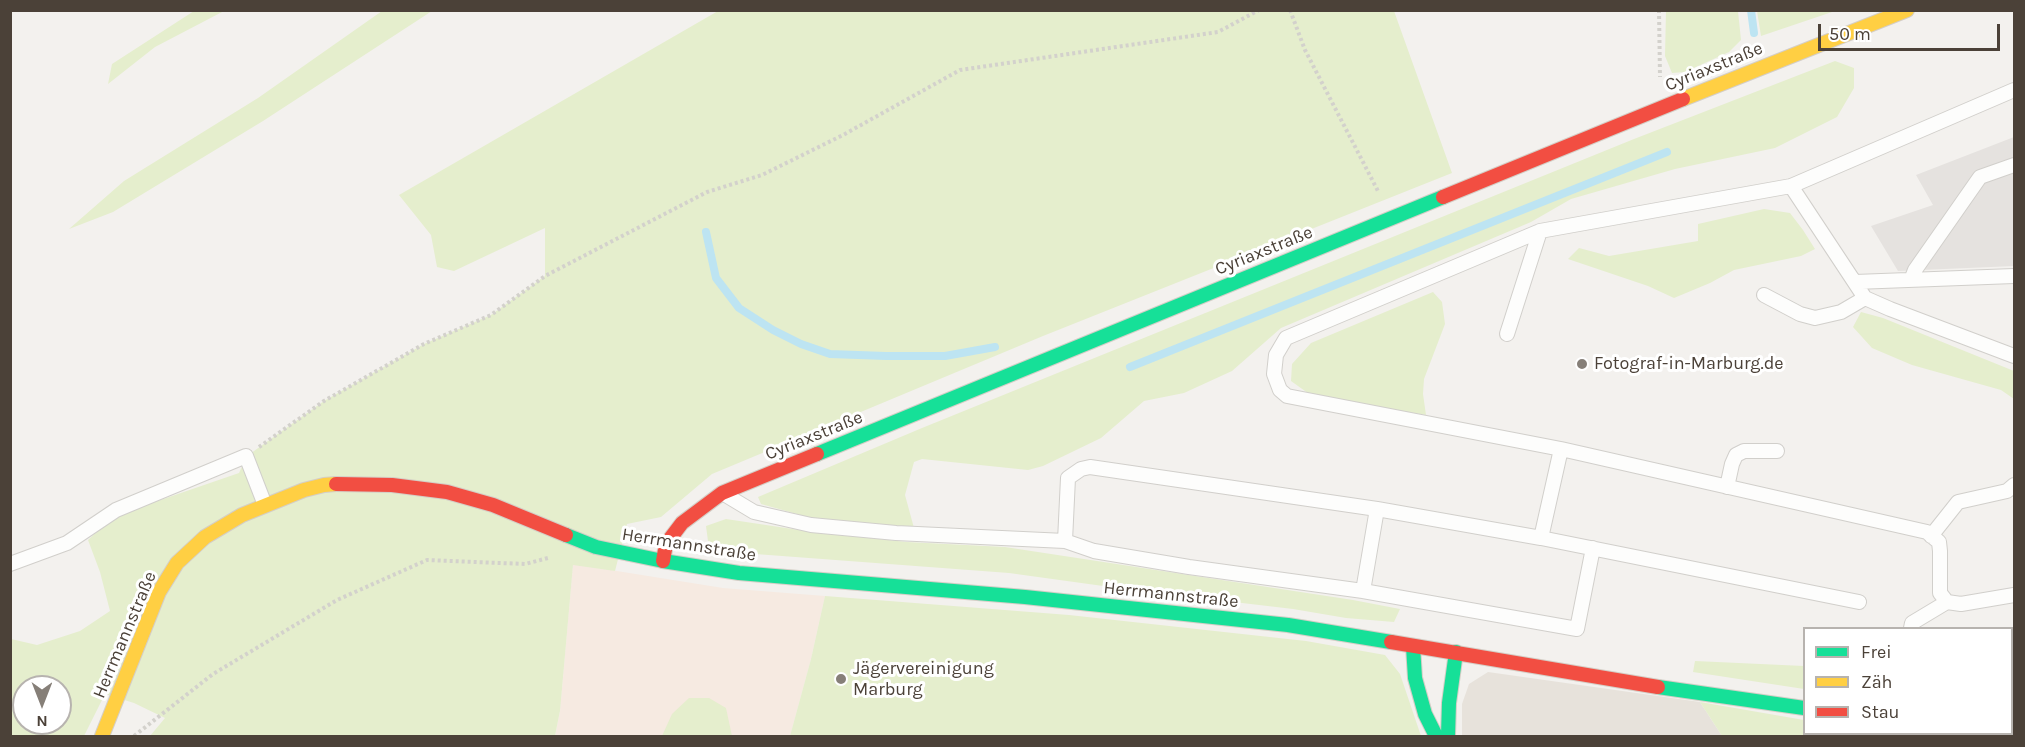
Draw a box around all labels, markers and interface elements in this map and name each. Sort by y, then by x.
scale bar [1821,12,2002,50]
text: 50 m [1829,23,1871,45]
street label: Cyriaxstraße [1662,38,1766,96]
street label: Cyriaxstraße [1212,222,1316,280]
place label: Fotograf-in-Marburg.de [1594,353,1784,375]
marker: Fotograf-in-Marburg.de [1575,357,1589,371]
street label: Cyriaxstraße [762,407,866,465]
street label: Herrmannstraße [620,524,758,566]
street label: Herrmannstraße [89,568,161,702]
street label: Herrmannstraße [1102,577,1240,613]
legend [1803,627,2013,735]
text: Frei [1861,641,1892,663]
place label: Jägervereinigung Marburg [853,658,994,700]
text: Zäh [1861,671,1892,693]
marker: Jägervereinigung Marburg [834,672,848,686]
north arrow [12,675,72,735]
text: Stau [1861,701,1899,723]
text: N [36,712,48,731]

